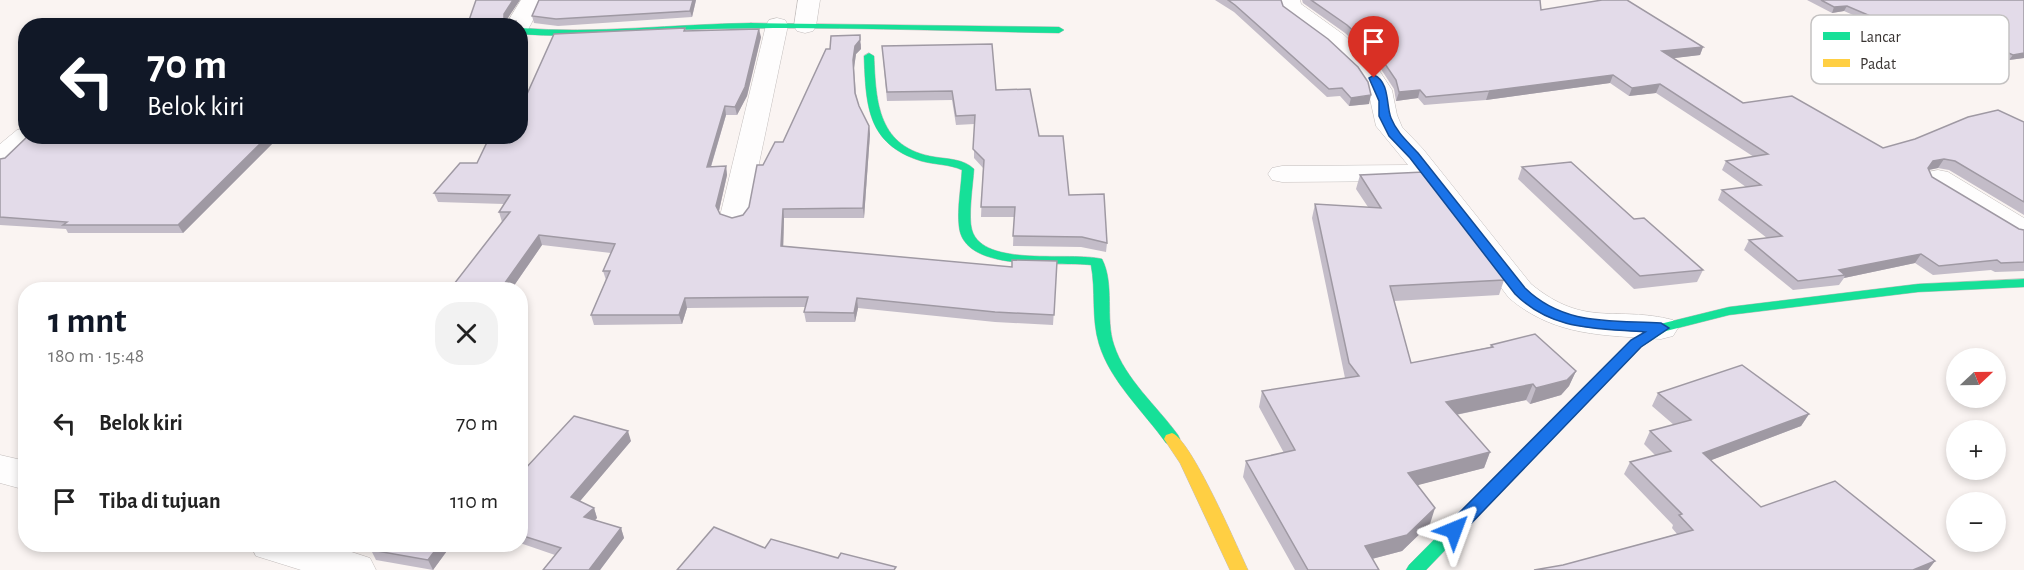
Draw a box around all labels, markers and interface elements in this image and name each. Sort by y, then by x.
legend [1811,15,2009,84]
pin [1348,16,1399,78]
icon: arrive [1357,25,1390,58]
text: Lancar [1860,29,1901,45]
icon: left [48,42,126,120]
text: 70 m [147,44,227,86]
text: Padat [1860,56,1896,72]
text: Belok kiri [147,93,244,120]
button: close [435,302,498,365]
text: 1 mnt [48,303,126,339]
text: 180 m · 15:48 [48,346,144,366]
north arrow [1946,348,2006,408]
map controls [1946,348,2006,552]
icon: left [48,407,81,440]
text: Belok kiri [99,412,183,434]
text: 70 m [456,412,498,434]
button: + [1946,420,2006,480]
icon: arrive [48,485,81,518]
text: Tiba di tujuan [99,490,221,512]
text: 110 m [450,490,498,512]
button: − [1946,492,2006,552]
position arrow [1422,498,1486,562]

